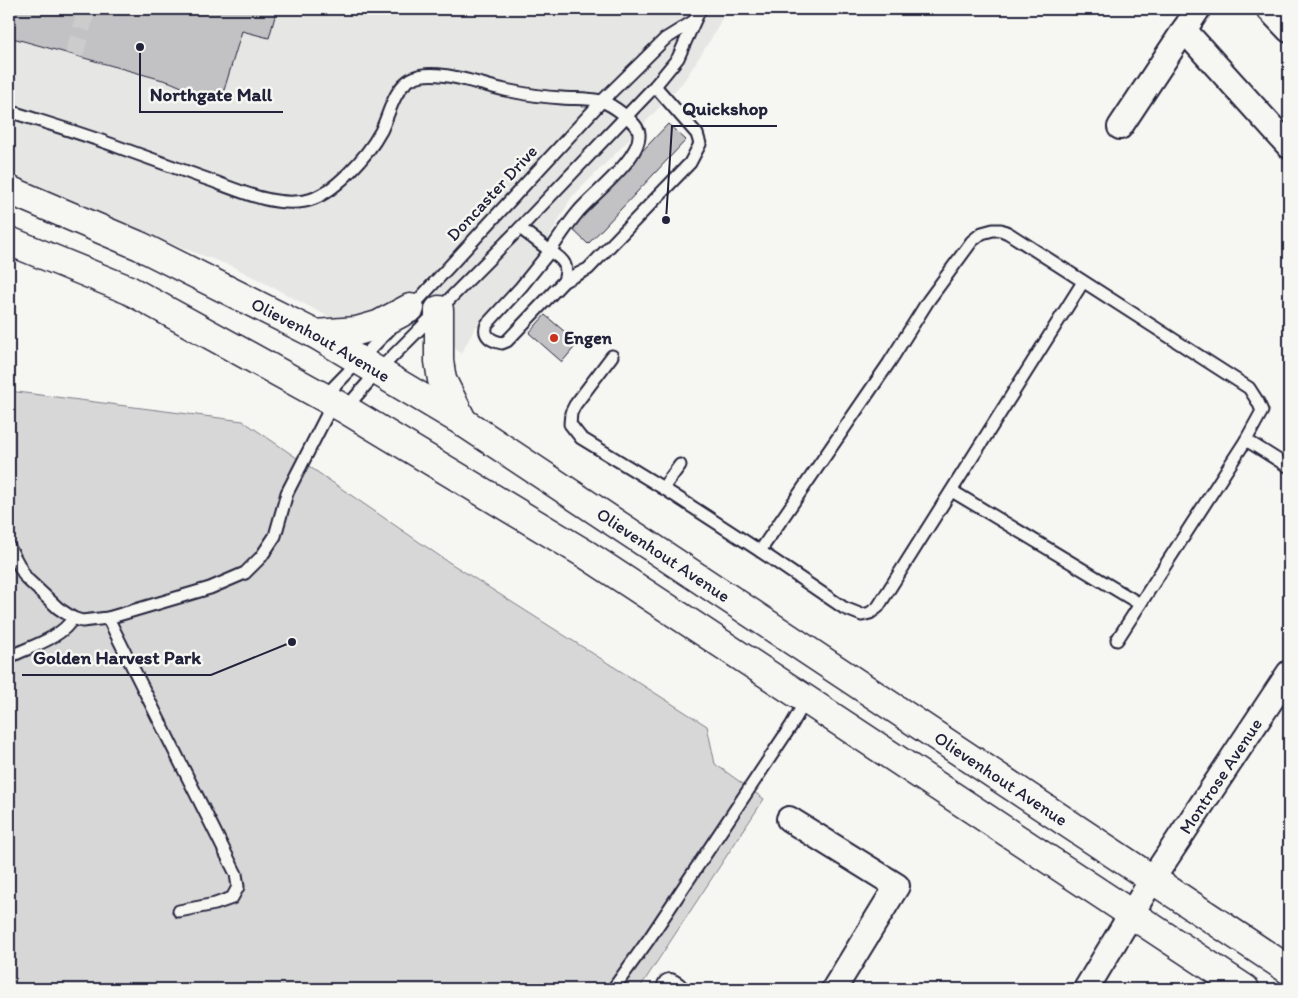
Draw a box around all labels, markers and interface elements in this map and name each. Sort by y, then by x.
callout: Northgate Mall [140,78,283,112]
text: Northgate Mall [150,83,273,106]
callout: Quickshop [672,92,777,126]
text: Quickshop [682,97,768,120]
street label: Doncaster Drive [442,140,542,246]
street label: Olievenhout Avenue [247,293,394,387]
place label: Engen [564,327,613,349]
marker: Engen [548,332,560,344]
street label: Olievenhout Avenue [593,503,734,607]
callout: Golden Harvest Park [22,641,211,675]
text: Golden Harvest Park [33,646,201,669]
street label: Montrose Avenue [1174,714,1267,838]
street label: Olievenhout Avenue [930,727,1072,831]

